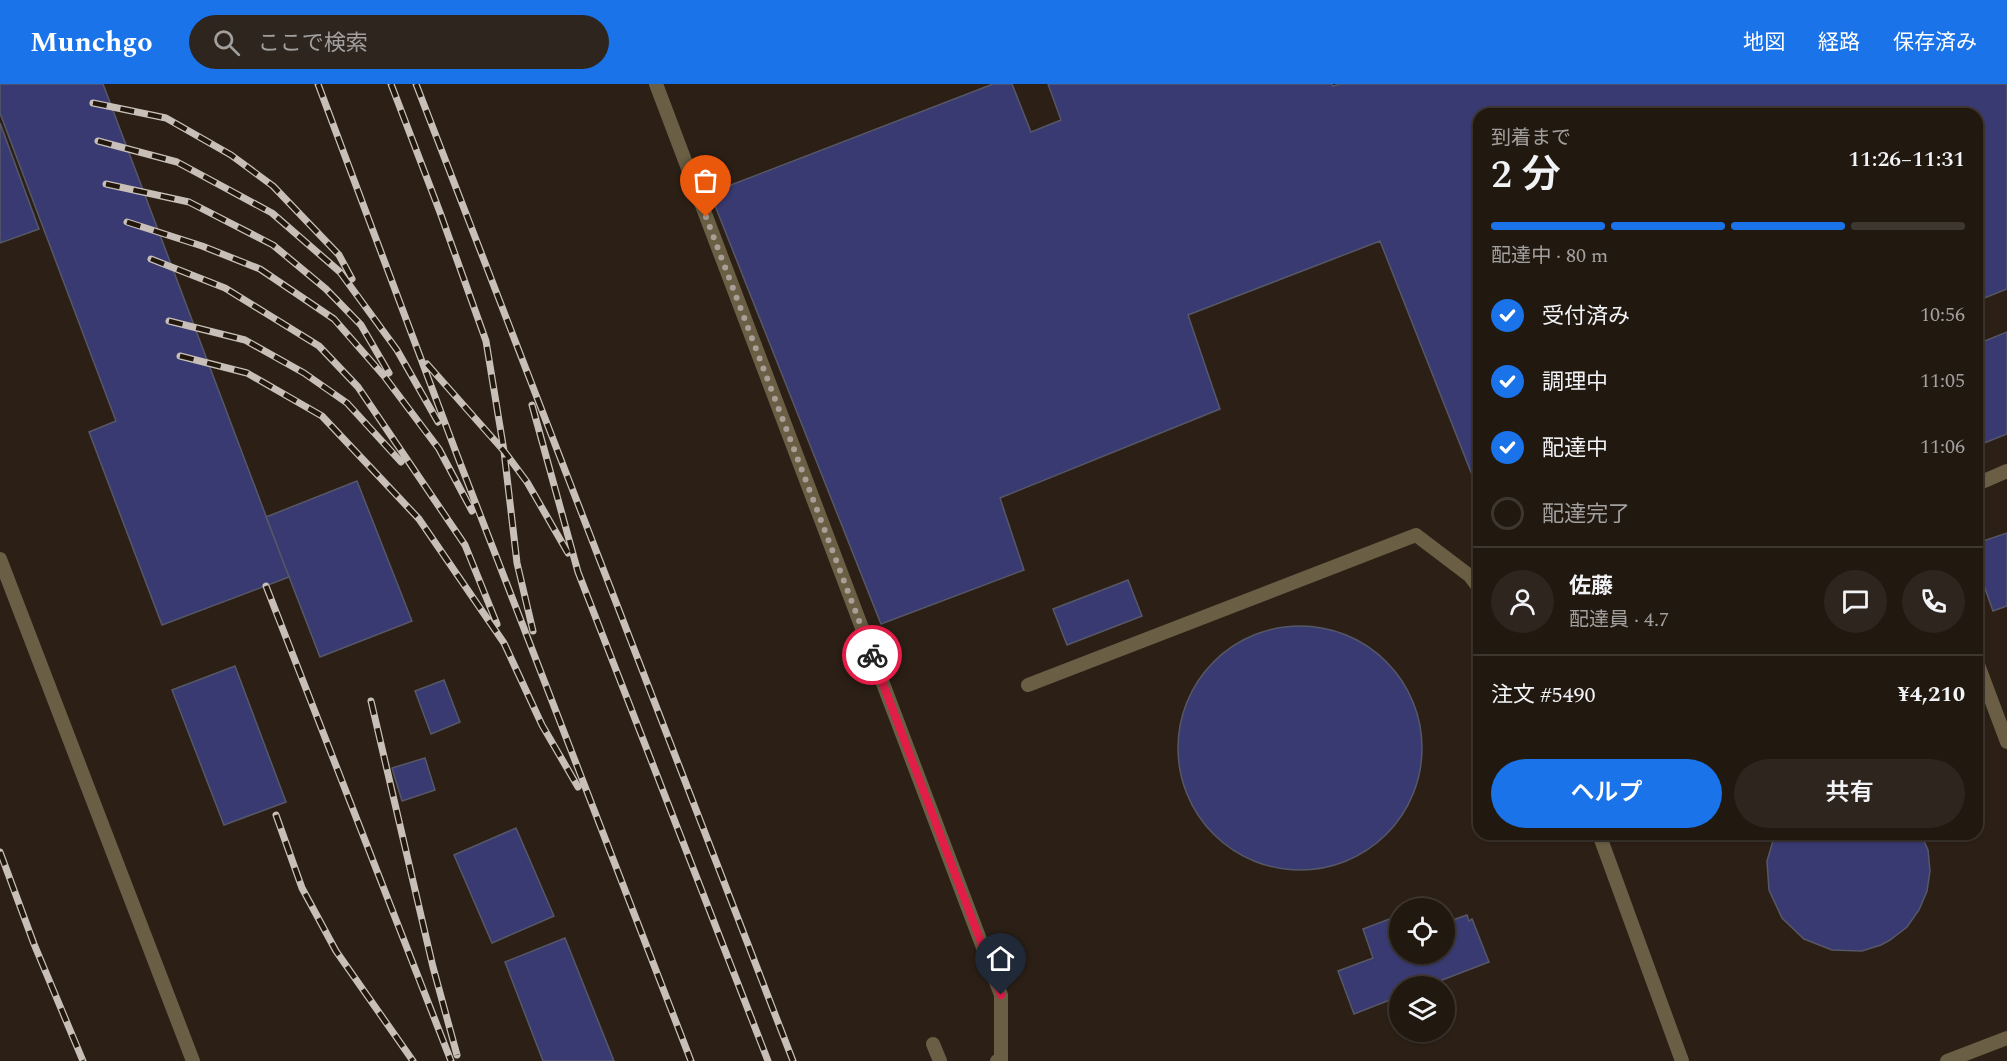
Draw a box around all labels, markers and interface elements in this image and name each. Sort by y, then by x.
search box [189,15,609,69]
text: Munchgo [30,21,153,64]
icon: search [210,26,243,59]
text: ここで検索 [258,27,368,60]
text: 地図 [1743,27,1785,59]
text: 経路 [1818,27,1860,59]
text: 保存済み [1893,27,1977,59]
text: 到着まで [1491,123,1571,153]
text: 11:26–11:31 [1848,143,1965,176]
text: 2 分 [1491,146,1561,205]
pin [680,155,731,217]
icon: bag [689,164,722,197]
text: 配達中 · 80 m [1491,241,1608,271]
icon: check [1491,299,1524,332]
text: 受付済み [1542,300,1630,333]
text: 10:56 [1920,300,1965,330]
icon: check [1491,365,1524,398]
text: 調理中 [1542,366,1608,399]
text: 11:05 [1920,366,1965,396]
icon: check [1491,431,1524,464]
text: 配達中 [1542,432,1608,465]
text: 11:06 [1920,432,1965,462]
text: 配達完了 [1542,498,1630,531]
button: person [1491,570,1554,633]
text: 佐藤 [1569,570,1613,603]
button: chat [1824,570,1887,633]
button: phone [1902,570,1965,633]
text: 配達員 · 4.7 [1569,605,1669,635]
courier [842,625,902,685]
icon: bike [856,639,889,672]
text: ¥4,210 [1897,678,1965,711]
text: 注文 #5490 [1491,679,1596,712]
button: ヘルプ [1491,759,1722,828]
button: 共有 [1734,759,1965,828]
map controls [1389,898,1455,1042]
button: locate [1389,898,1455,964]
pin [975,933,1026,995]
icon: home [984,942,1017,975]
button: layers [1389,976,1455,1042]

